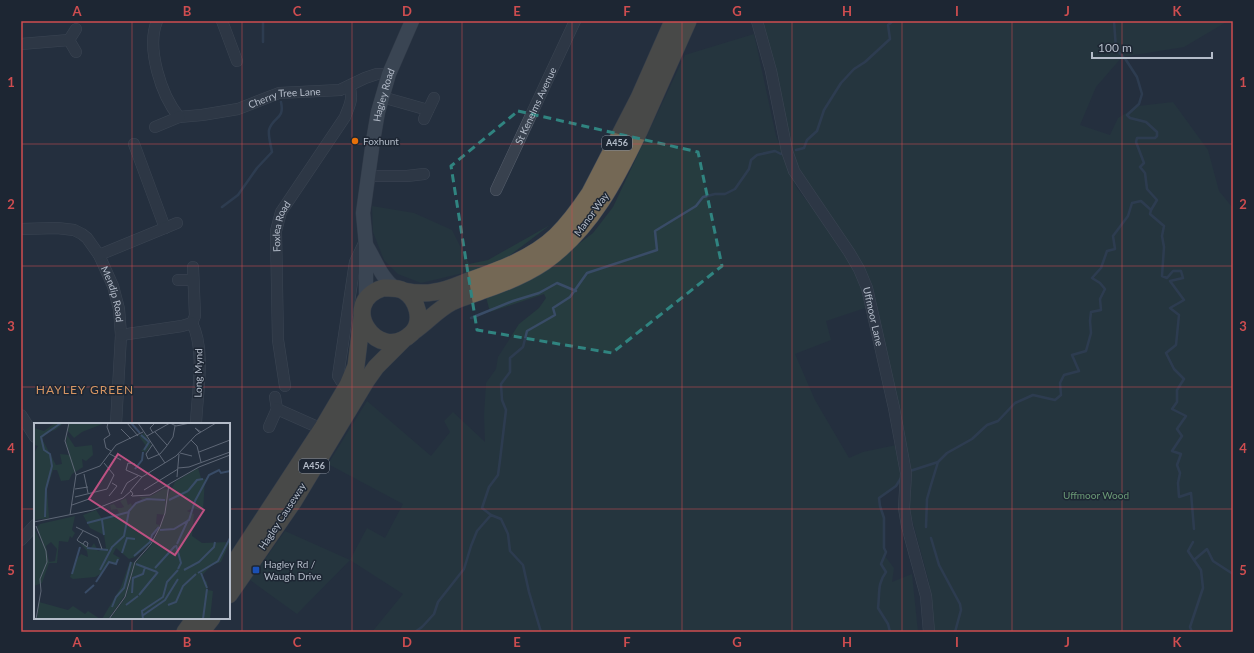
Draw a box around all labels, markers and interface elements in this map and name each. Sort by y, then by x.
text: A [71,3,82,19]
text: B [183,3,192,19]
text: C [293,3,302,19]
text: D [402,3,412,19]
text: E [513,3,521,19]
text: F [623,3,631,19]
text: G [732,3,742,19]
text: H [842,3,852,19]
text: I [955,3,959,19]
text: J [1064,3,1070,19]
text: K [1173,3,1183,19]
scale bar [1092,34,1212,60]
text: 100 m [1098,40,1132,55]
street label: St Kenelms Avenue [512,65,559,146]
street label: Hagley Road [370,66,397,123]
text: 1 [7,74,15,90]
text: 1 [1239,74,1247,90]
street label: Cherry Tree Lane [246,85,321,111]
place label: Foxhunt [363,135,399,147]
marker: Foxhunt [350,136,360,146]
road number: A456 [602,136,632,150]
street label: Manor Way [571,189,611,238]
text: 2 [7,196,15,212]
text: 2 [1239,196,1247,212]
street label: Foxlea Road [270,198,293,252]
street label: Mendip Road [99,264,126,323]
street label: Uffmoor Lane [861,286,886,347]
text: 3 [7,318,15,334]
text: 3 [1239,318,1247,334]
street label: Long Mynd [192,348,204,398]
district label: HAYLEY GREEN [36,382,134,397]
inset map [34,423,230,619]
text: 4 [7,440,15,456]
text: 4 [1239,440,1247,456]
road number: A456 [299,459,329,473]
street label: Hagley Causeway [256,480,309,552]
park label: Uffmoor Wood [1063,489,1129,501]
place label: Hagley Rd / Waugh Drive [264,558,322,582]
text: 5 [7,562,15,578]
text: 5 [1239,562,1247,578]
marker: Hagley Rd / Waugh Drive [251,565,261,575]
text: A [71,634,82,650]
text: B [183,634,192,650]
text: C [293,634,302,650]
text: D [402,634,412,650]
text: E [513,634,521,650]
text: F [623,634,631,650]
text: G [732,634,742,650]
text: H [842,634,852,650]
text: I [955,634,959,650]
text: J [1064,634,1070,650]
text: K [1173,634,1183,650]

